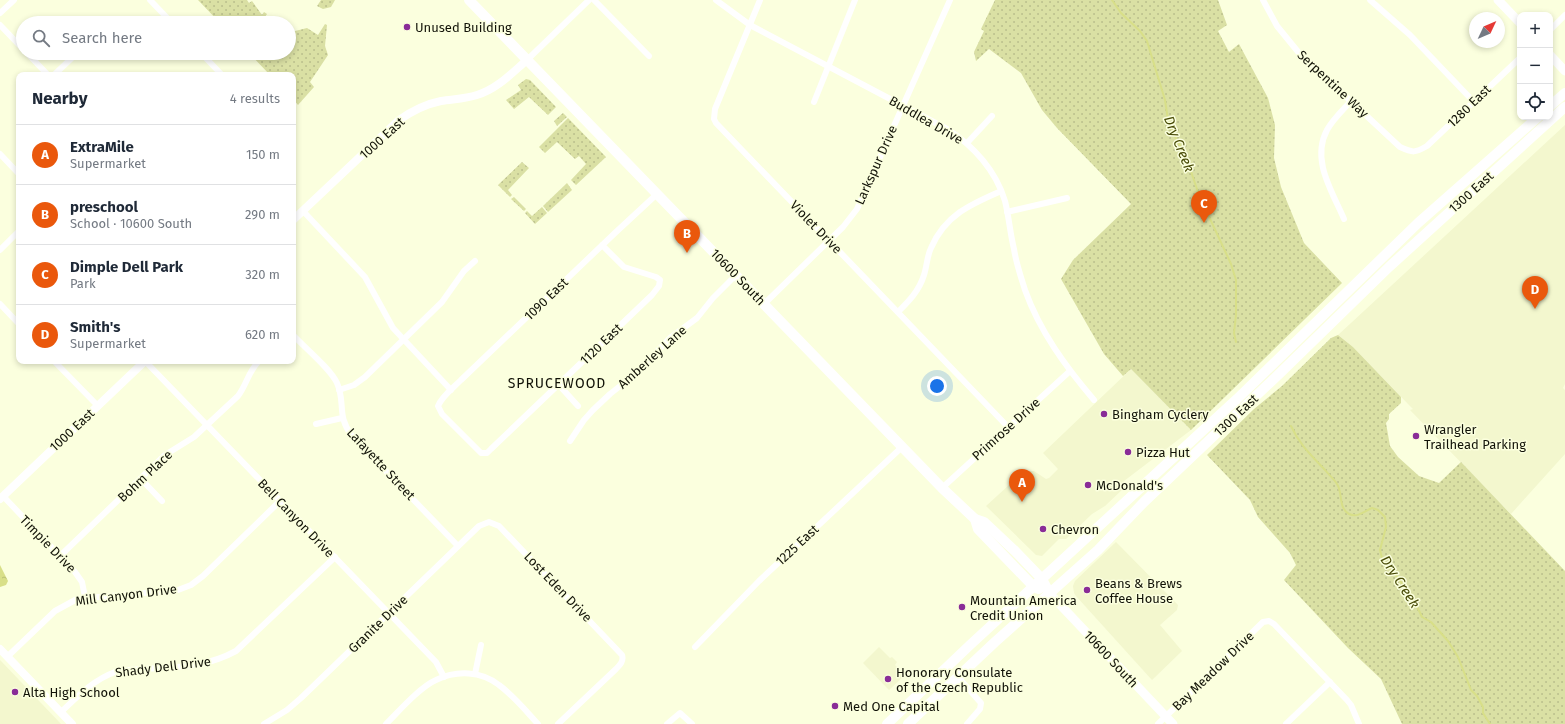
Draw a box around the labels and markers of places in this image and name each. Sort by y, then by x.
place label: Unused Building [415,20,512,35]
marker: Unused Building [402,22,412,32]
pin: C [1191,190,1217,223]
pin: B [674,220,700,253]
pin: D [1522,276,1548,309]
place label: Bingham Cyclery [1112,407,1209,422]
marker: Bingham Cyclery [1099,409,1109,419]
place label: Wrangler Trailhead Parking [1424,422,1526,452]
marker: Wrangler Trailhead Parking [1411,431,1421,441]
place label: Pizza Hut [1136,445,1190,460]
marker: Pizza Hut [1123,447,1133,457]
pin: A [1009,469,1035,502]
place label: McDonald's [1096,478,1163,493]
marker: McDonald's [1083,480,1093,490]
place label: Chevron [1051,522,1099,537]
marker: Chevron [1038,524,1048,534]
place label: Beans & Brews Coffee House [1095,576,1182,606]
marker: Beans & Brews Coffee House [1082,585,1092,595]
place label: Mountain America Credit Union [970,593,1077,623]
marker: Mountain America Credit Union [957,602,967,612]
place label: Honorary Consulate of the Czech Republic [896,665,1023,695]
marker: Honorary Consulate of the Czech Republic [883,674,893,684]
place label: Alta High School [23,685,120,700]
marker: Alta High School [10,687,20,697]
place label: Med One Capital [843,699,940,714]
marker: Med One Capital [830,701,840,711]

